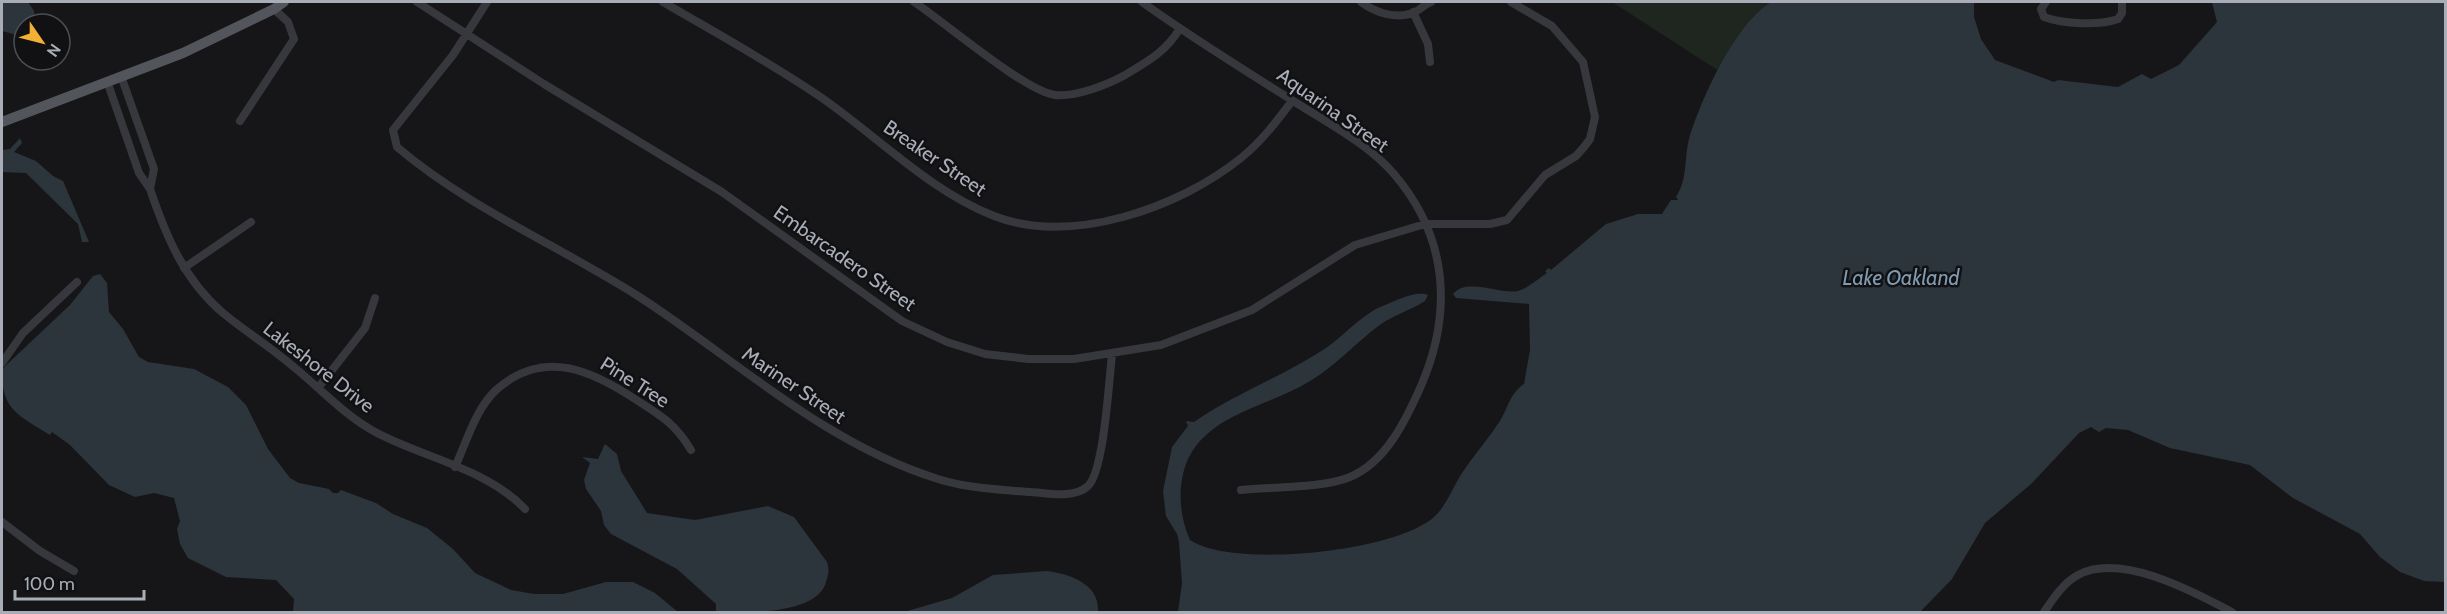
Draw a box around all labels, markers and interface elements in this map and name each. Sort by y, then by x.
north arrow [12,12,72,72]
text: N [43,40,65,60]
street label: Aquarina Street [1273,63,1394,157]
street label: Breaker Street [879,115,991,201]
street label: Embarcadero Street [769,200,921,316]
water label: Lake Oakland [1843,265,1960,290]
street label: Lakeshore Drive [259,316,379,418]
street label: Mariner Street [738,342,851,429]
street label: Pine Tree [596,351,674,413]
scale bar [15,563,144,601]
text: 100 m [24,573,75,595]

